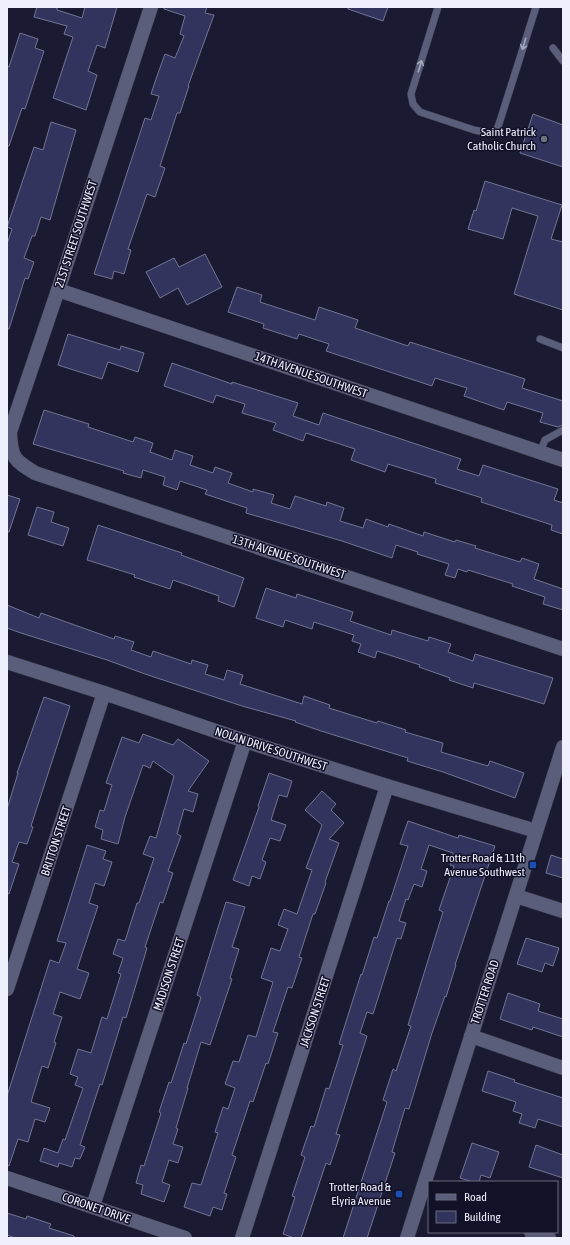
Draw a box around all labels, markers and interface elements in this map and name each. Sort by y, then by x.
one-way arrow [520,38,527,51]
one-way arrow [417,60,424,73]
place label: Saint Patrick Catholic Church [467,125,537,153]
marker: Saint Patrick Catholic Church [539,134,549,144]
street label: 21ST STREET SOUTHWEST [52,178,100,290]
street label: 14TH AVENUE SOUTHWEST [253,349,370,401]
street label: 13TH AVENUE SOUTHWEST [231,532,348,582]
street label: NOLAN DRIVE SOUTHWEST [213,724,330,774]
street label: BRITTON STREET [38,804,74,878]
place label: Trotter Road & 11th Avenue Southwest [441,851,526,879]
marker: Trotter Road & 11th Avenue Southwest [528,860,538,870]
street label: MADISON STREET [151,935,188,1012]
street label: TROTTER ROAD [468,958,502,1026]
street label: JACKSON STREET [297,974,333,1049]
place label: Trotter Road & Elyria Avenue [329,1180,392,1208]
legend [428,1181,558,1233]
marker: Trotter Road & Elyria Avenue [394,1189,404,1199]
street label: CORONET DRIVE [60,1190,132,1226]
text: Road [464,1190,487,1204]
text: Building [464,1210,502,1224]

